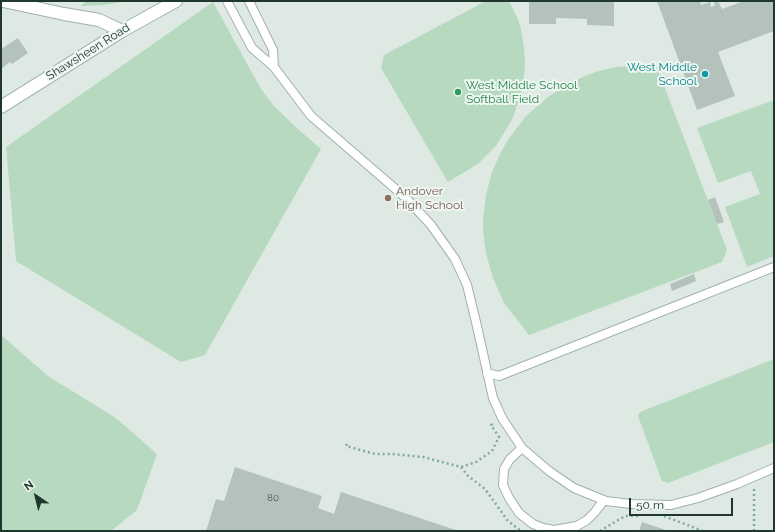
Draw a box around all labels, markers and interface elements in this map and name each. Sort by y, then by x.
street label: Shawsheen Road [44,20,132,84]
place label: West Middle School [627,60,697,88]
marker: West Middle School [700,69,710,79]
place label: West Middle School Softball Field [466,78,578,106]
marker: West Middle School Softball Field [453,87,463,97]
place label: Andover High School [396,184,463,212]
marker: Andover High School [383,193,393,203]
north arrow [16,476,56,516]
text: N [22,478,36,493]
scale bar [631,490,735,516]
house number: 80 [267,492,279,504]
text: 50 m [636,498,664,512]

